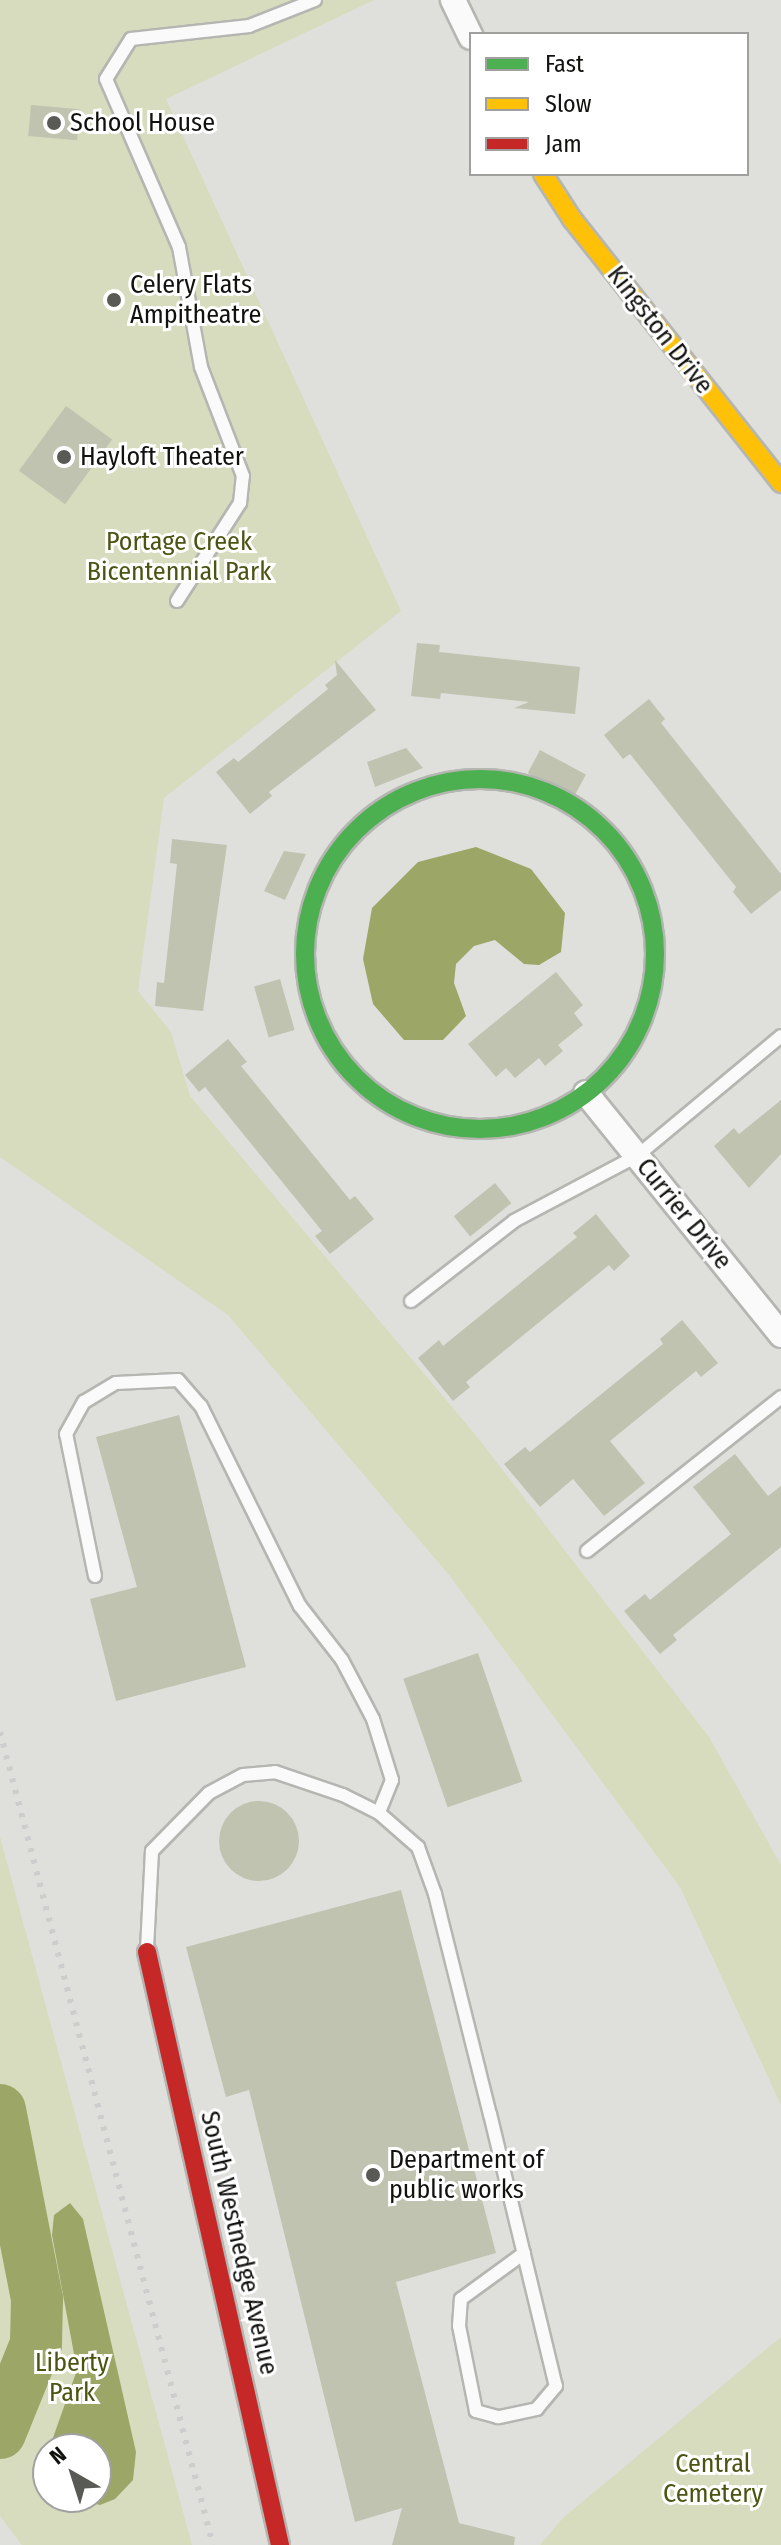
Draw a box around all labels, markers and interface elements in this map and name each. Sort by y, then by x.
legend [469,32,749,176]
text: Fast [545,50,584,78]
text: Slow [545,90,591,118]
place label: School House [70,107,215,139]
marker: School House [45,114,63,132]
text: Jam [545,130,582,158]
street label: Kingston Drive [600,260,720,400]
place label: Celery Flats Ampitheatre [130,269,261,330]
marker: Celery Flats Ampitheatre [105,291,123,309]
place label: Hayloft Theater [80,441,244,473]
marker: Hayloft Theater [55,448,73,466]
park label: Portage Creek Bicentennial Park [87,526,271,588]
street label: Currier Drive [630,1152,738,1276]
street label: South Westnedge Avenue [193,2108,285,2378]
place label: Department of public works [389,2144,544,2206]
marker: Department of public works [364,2166,382,2184]
park label: Liberty Park [35,2347,109,2408]
north arrow [32,2433,112,2513]
text: N [44,2441,71,2470]
park label: Central Cemetery [663,2448,763,2510]

